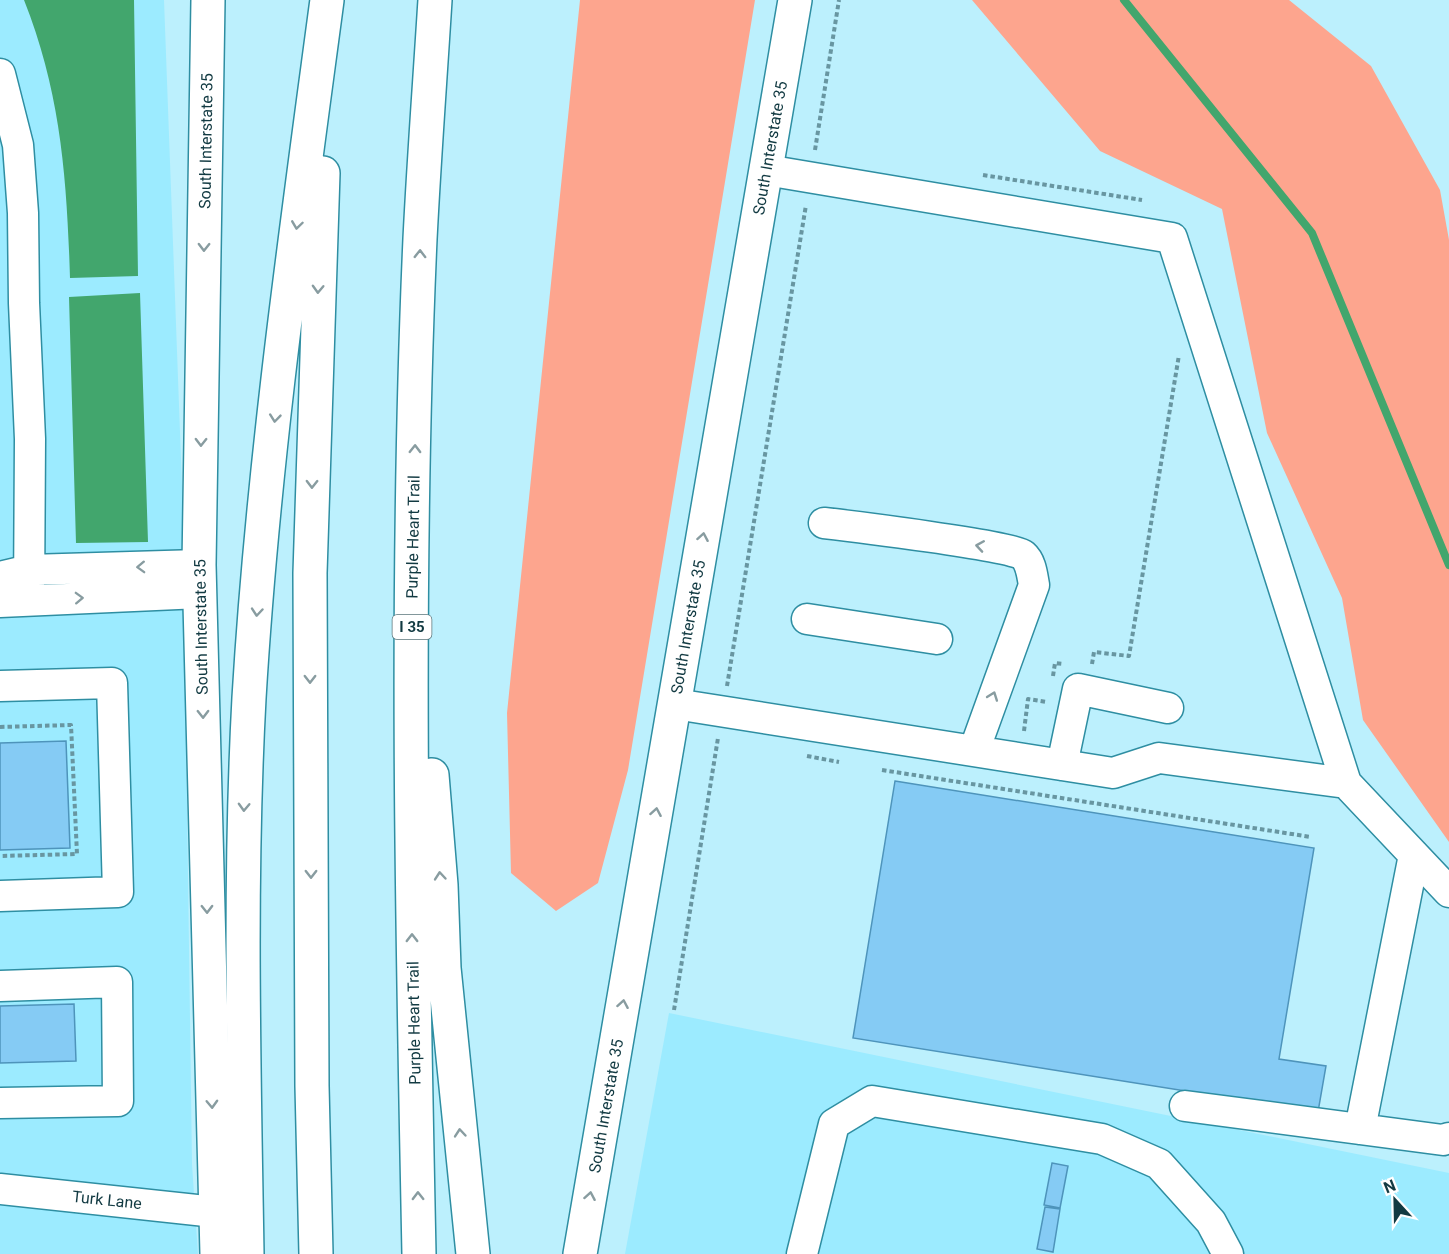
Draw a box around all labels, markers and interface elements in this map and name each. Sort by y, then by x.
street label: South Interstate 35 [195,73,217,209]
street label: South Interstate 35 [749,80,791,216]
one-way arrow [291,220,304,229]
one-way arrow [198,243,210,252]
one-way arrow [414,249,426,258]
one-way arrow [312,285,325,294]
one-way arrow [269,414,282,423]
one-way arrow [195,438,207,447]
one-way arrow [409,444,421,453]
street label: Purple Heart Trail [402,475,424,599]
one-way arrow [306,480,318,489]
one-way arrow [697,532,709,542]
one-way arrow [976,540,985,552]
street label: South Interstate 35 [190,559,212,695]
street label: South Interstate 35 [667,559,709,695]
one-way arrow [136,561,145,573]
one-way arrow [75,591,84,604]
one-way arrow [250,608,263,617]
road number: I 35 [392,615,432,639]
one-way arrow [304,675,316,684]
one-way arrow [986,691,999,702]
one-way arrow [196,710,209,719]
one-way arrow [238,802,251,811]
one-way arrow [649,807,662,817]
one-way arrow [305,870,317,879]
one-way arrow [434,871,447,881]
one-way arrow [200,905,213,914]
one-way arrow [406,933,418,942]
street label: Purple Heart Trail [403,961,425,1085]
one-way arrow [616,999,629,1009]
street label: South Interstate 35 [585,1038,627,1174]
one-way arrow [205,1100,218,1109]
one-way arrow [454,1129,467,1138]
north arrow [1365,1170,1425,1230]
text: N [1381,1176,1398,1197]
street label: Turk Lane [71,1187,143,1213]
one-way arrow [412,1191,424,1200]
one-way arrow [584,1192,596,1201]

